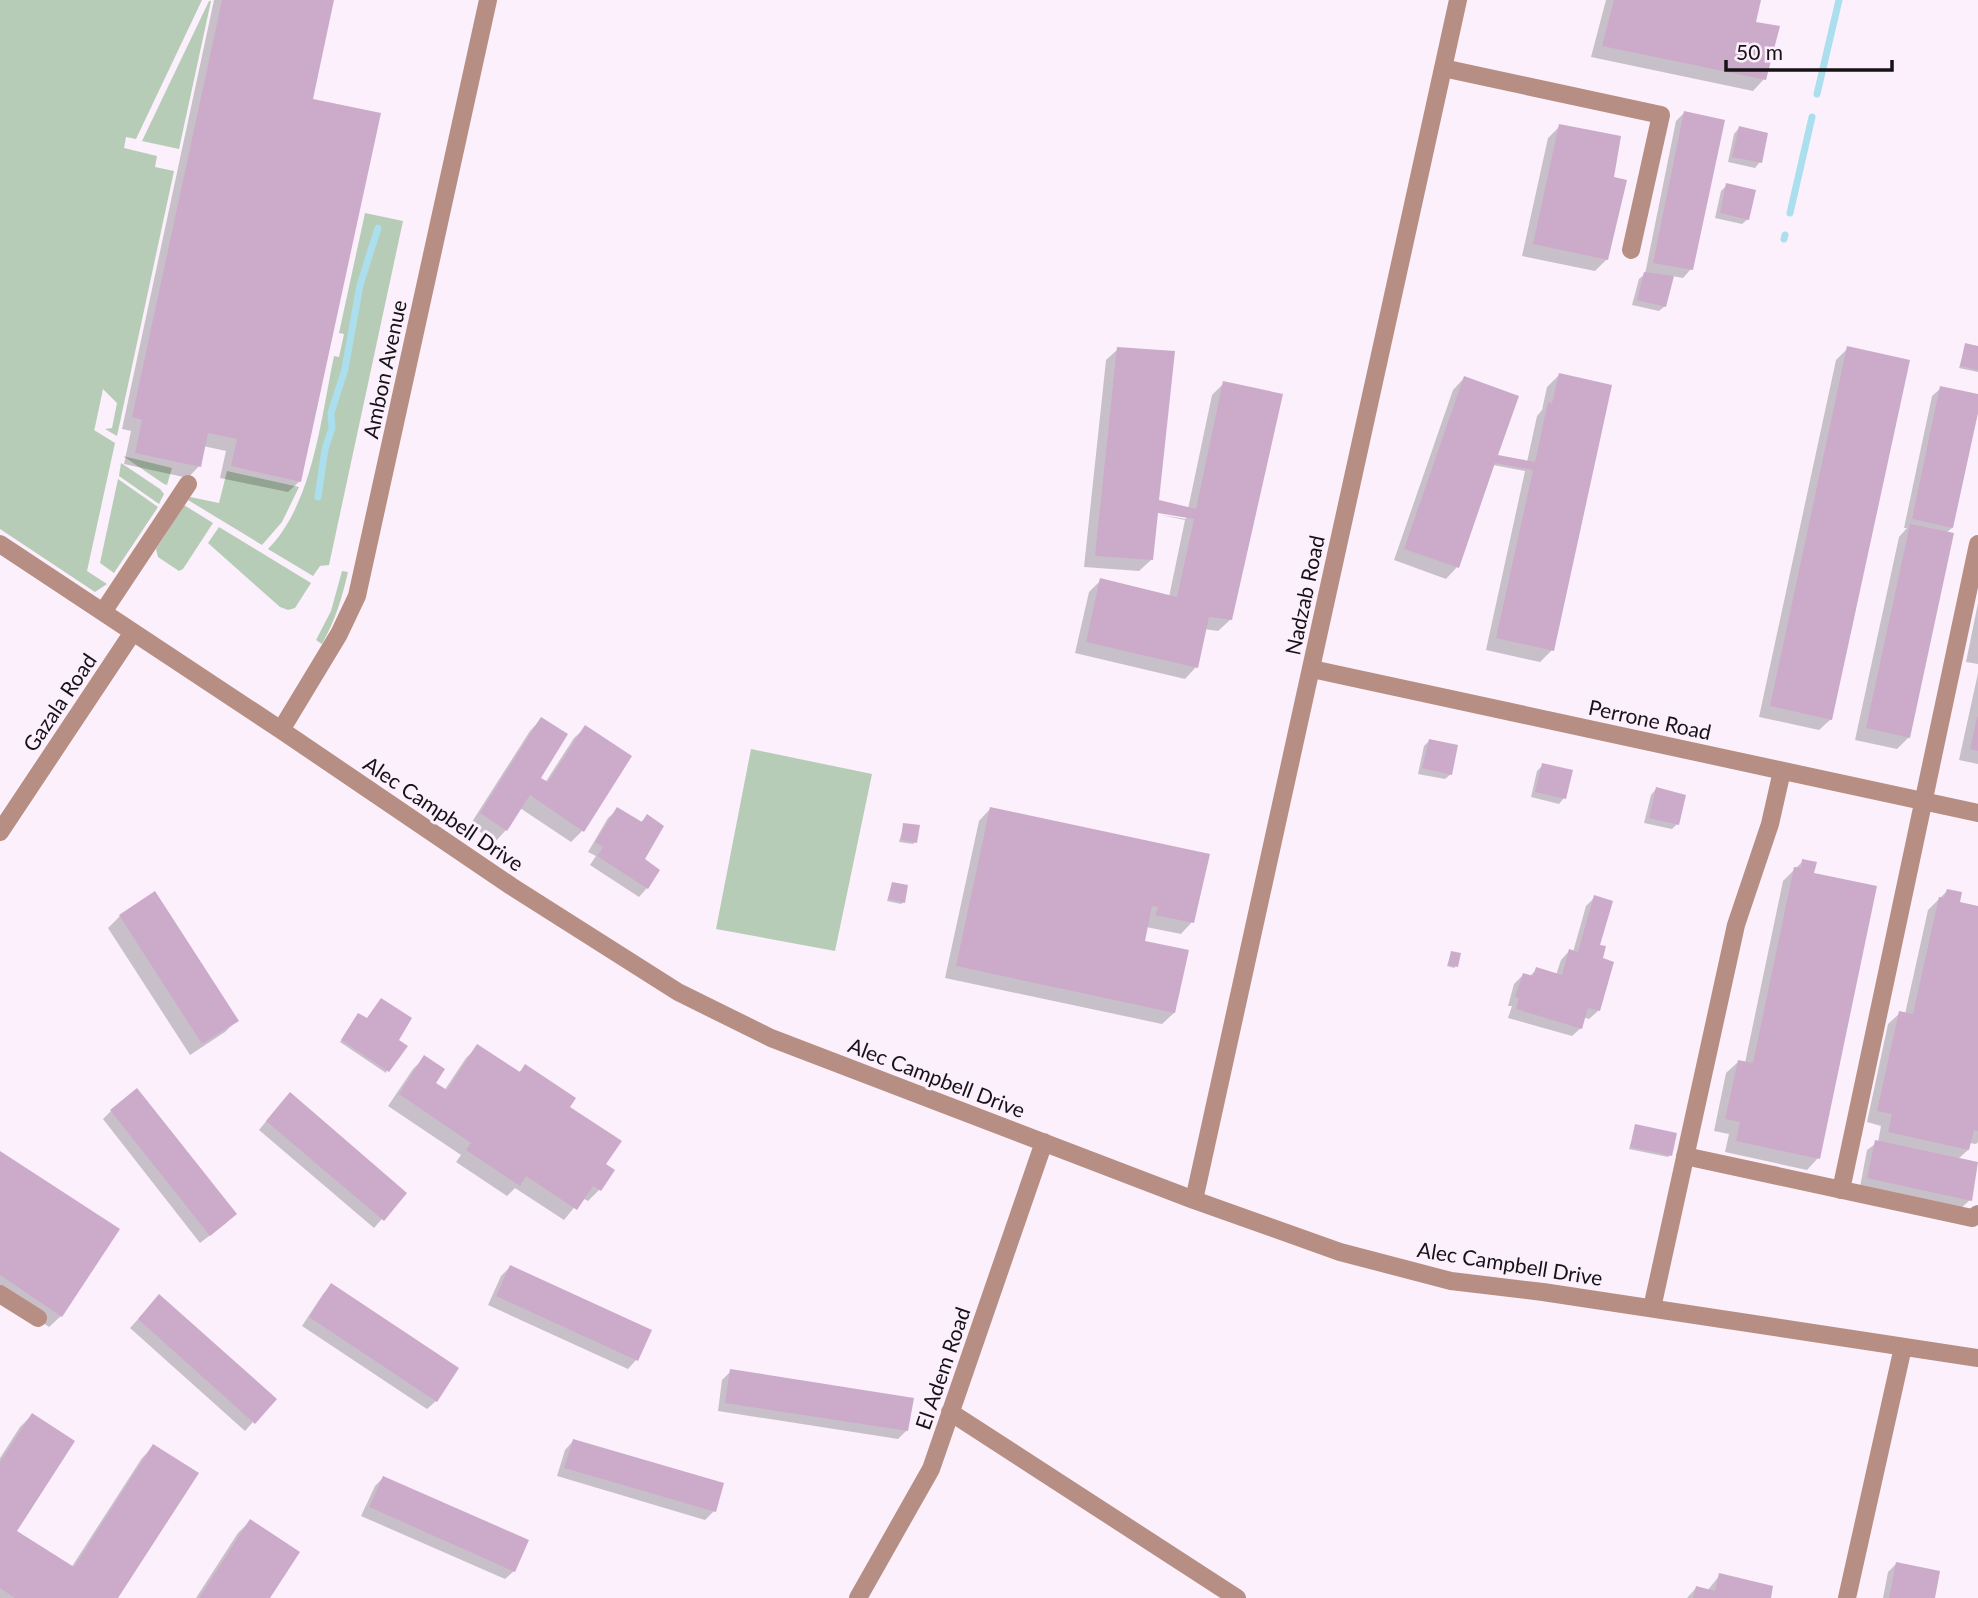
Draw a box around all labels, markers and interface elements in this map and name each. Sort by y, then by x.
scale bar [1726,28,1892,72]
text: 50 m [1736,39,1783,64]
street label: Ambon Avenue [357,297,411,441]
street label: Nadzab Road [1279,533,1329,657]
street label: Gazala Road [17,648,101,756]
street label: Perrone Road [1586,694,1714,744]
street label: Alec Campbell Drive [359,750,529,876]
street label: Alec Campbell Drive [845,1032,1029,1122]
street label: Alec Campbell Drive [1416,1236,1604,1290]
street label: El Adem Road [909,1304,975,1432]

